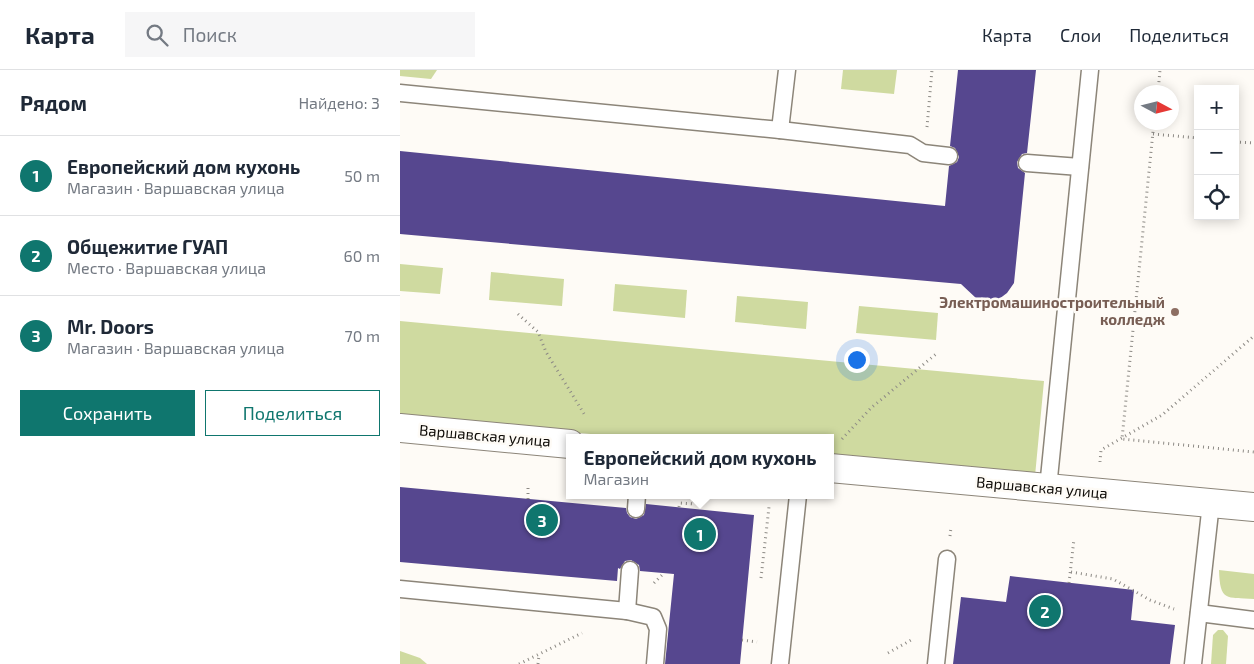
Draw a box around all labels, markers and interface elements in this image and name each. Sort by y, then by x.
search box [125,12,475,57]
text: Карта [25,20,95,49]
icon: search [143,21,171,49]
text: Поиск [183,23,237,46]
text: Карта [982,24,1032,46]
text: Слои [1060,24,1101,46]
text: Поделиться [1129,24,1229,46]
north arrow [1134,85,1179,130]
map controls [1194,85,1239,220]
button: + [1194,85,1239,130]
text: Рядом [20,90,87,115]
text: Найдено: 3 [298,93,380,112]
button: − [1194,130,1239,175]
text: Европейский дом кухонь [67,155,300,178]
text: 1 [33,166,39,185]
text: 50 m [344,166,380,185]
button: locate [1194,175,1239,220]
text: Магазин · Варшавская улица [67,178,285,197]
text: Общежитие ГУАП [67,235,228,258]
text: 2 [31,246,41,265]
text: 60 m [344,246,380,265]
text: Место · Варшавская улица [67,258,266,277]
place label: Электромашиностроительный колледж [939,293,1166,328]
marker: Электромашиностроительный колледж [1169,306,1181,318]
text: Mr. Doors [67,315,154,338]
text: 3 [31,326,41,345]
text: 70 m [345,326,380,345]
text: Магазин · Варшавская улица [67,338,285,357]
your location [844,347,870,373]
button: Сохранить [20,390,195,436]
button: Поделиться [205,390,380,436]
street label: Варшавская улица [418,420,552,451]
popup [566,434,834,499]
text: Европейский дом кухонь [583,446,817,469]
text: Магазин [583,469,649,488]
street label: Варшавская улица [975,472,1109,503]
pin: 3 [526,501,558,539]
pin: 1 [684,515,716,553]
pin: 2 [1029,592,1061,630]

